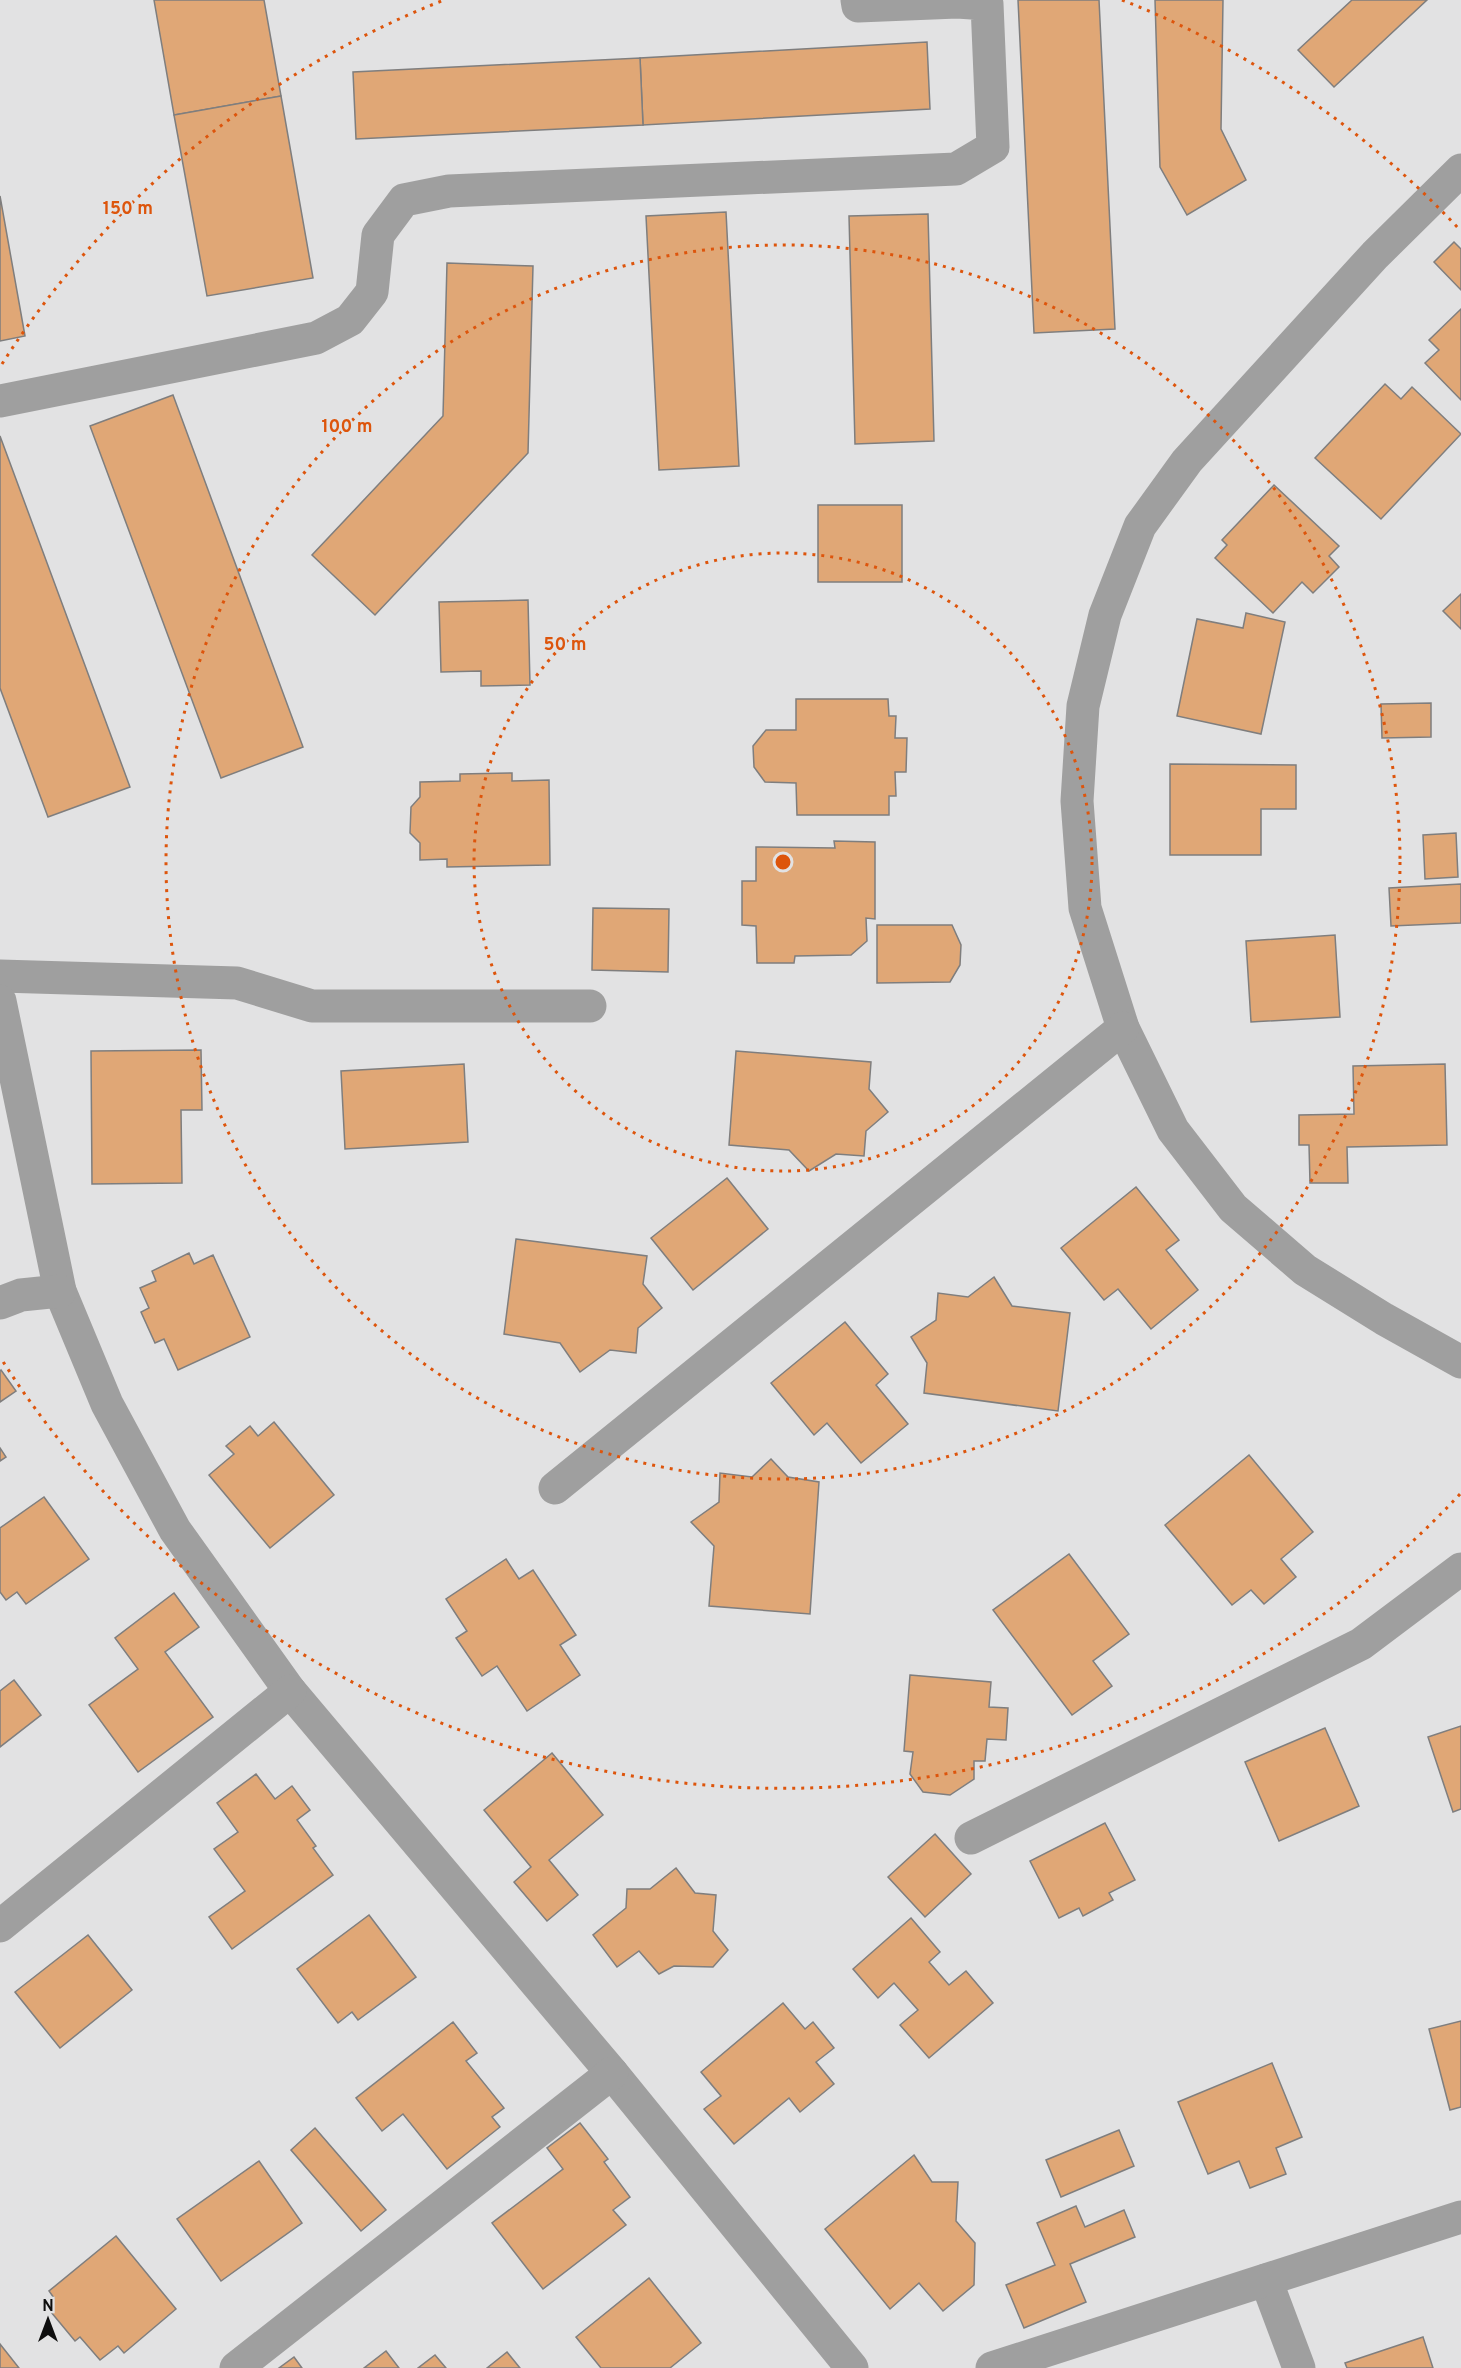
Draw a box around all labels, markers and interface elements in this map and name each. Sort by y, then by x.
text: 150 m [103,198,153,221]
text: 100 m [321,416,373,439]
text: 50 m [543,634,587,657]
centre of rings [773,852,793,872]
north arrow [18,2290,78,2350]
text: N [42,2297,54,2317]

